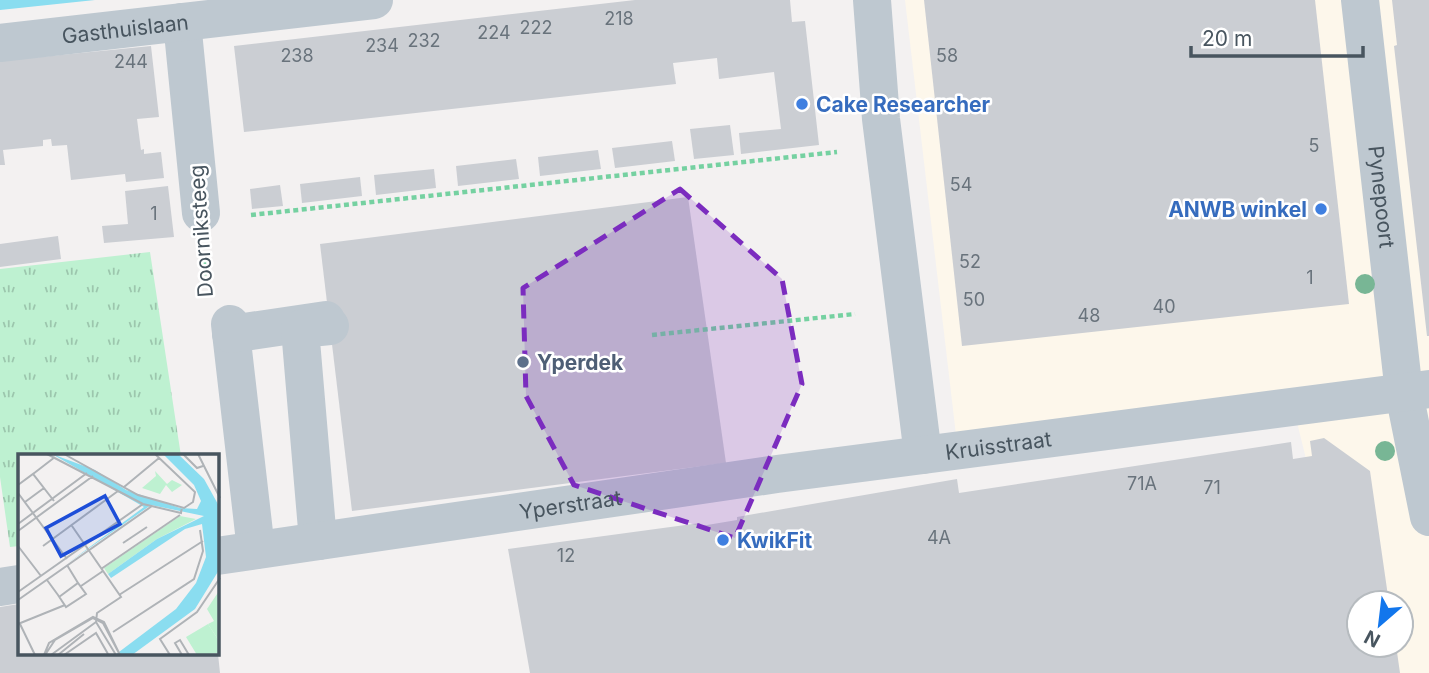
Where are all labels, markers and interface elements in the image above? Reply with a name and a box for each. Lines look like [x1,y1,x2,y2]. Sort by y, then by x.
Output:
house number: 218 [604,8,634,29]
street label: Gasthuislaan [60,9,190,48]
scale bar [1191,14,1362,58]
house number: 222 [520,17,552,38]
house number: 224 [477,22,511,43]
text: 20 m [1202,26,1252,51]
house number: 232 [407,30,441,51]
house number: 234 [365,35,399,56]
house number: 238 [280,45,314,66]
house number: 58 [936,45,958,66]
house number: 244 [114,51,148,72]
place label: Cake Researcher [816,92,991,117]
marker: Cake Researcher [794,96,810,112]
house number: 5 [1309,135,1319,156]
street label: Pynepoort [1364,144,1400,249]
street label: Doorniksteeg [184,164,218,298]
house number: 54 [950,174,972,195]
place label: ANWB winkel [1168,197,1307,222]
marker: ANWB winkel [1313,201,1329,217]
house number: 1 [150,203,158,224]
house number: 52 [959,251,981,272]
house number: 1 [1306,267,1314,288]
house number: 50 [963,289,985,310]
house number: 40 [1153,296,1175,317]
house number: 48 [1078,305,1100,326]
place label: Yperdek [537,350,624,375]
marker: Yperdek [515,354,531,370]
street label: Kruisstraat [944,426,1053,464]
inset map [18,454,219,656]
house number: 71A [1127,473,1157,494]
house number: 71 [1203,477,1221,498]
street label: Yperstraat [518,484,623,524]
house number: 4A [927,527,951,548]
place label: KwikFit [737,528,813,553]
marker: KwikFit [715,532,731,548]
house number: 12 [557,545,575,566]
north arrow [1345,589,1415,659]
text: N [1360,625,1384,652]

